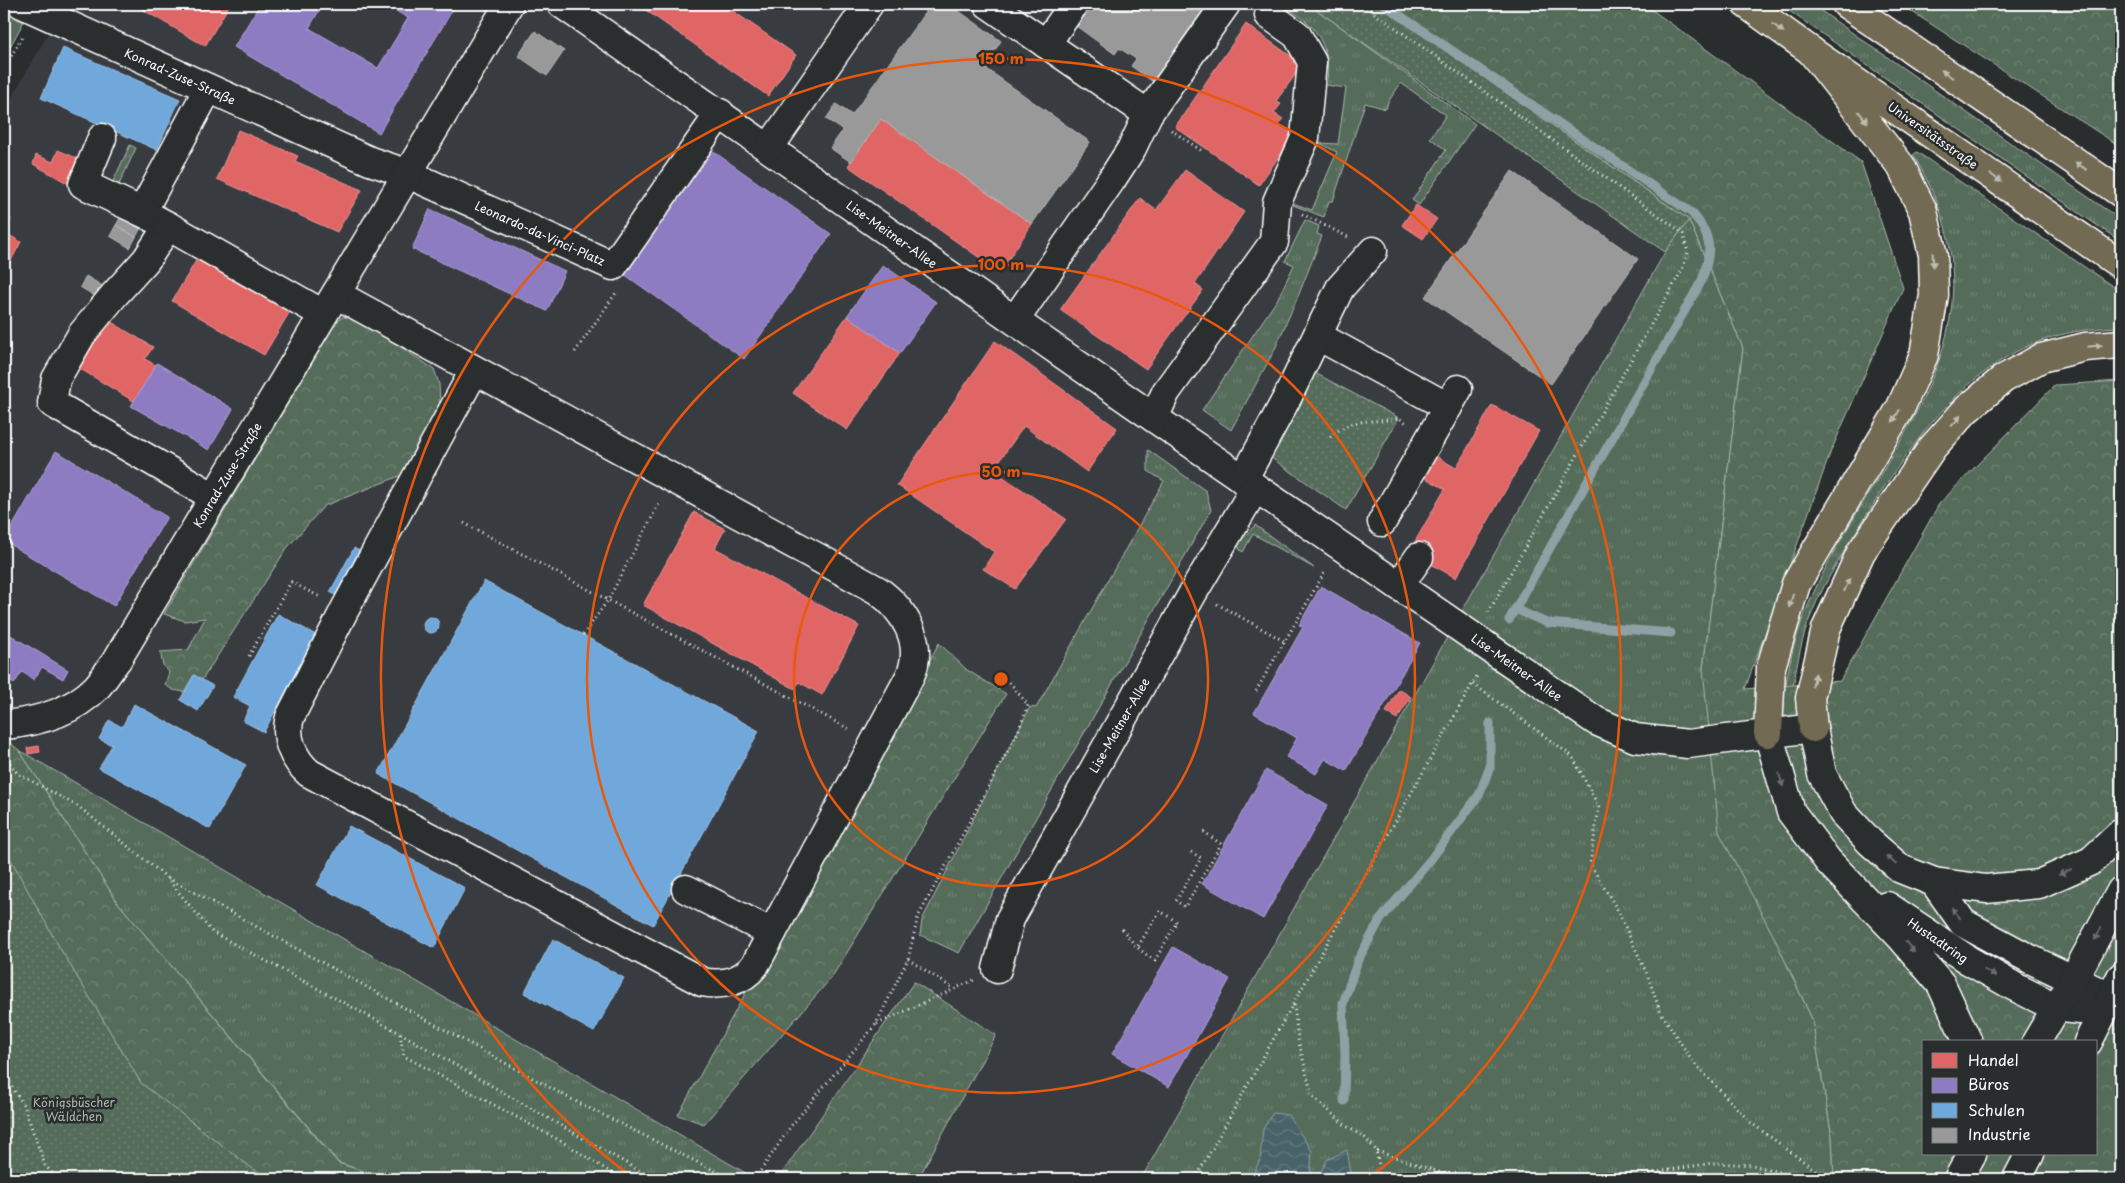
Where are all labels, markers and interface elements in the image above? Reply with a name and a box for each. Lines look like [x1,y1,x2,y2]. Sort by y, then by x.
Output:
one-way arrow [1772,22,1785,32]
street label: Konrad-Zuse-Straße [122,43,238,109]
text: 150 m [978,46,1024,69]
one-way arrow [1940,69,1954,79]
street label: Universitätsstraße [1884,97,1982,173]
one-way arrow [1857,110,1868,123]
one-way arrow [2074,161,2088,171]
one-way arrow [1989,173,2002,183]
street label: Leonardo-da-Vinci-Platz [472,196,608,270]
street label: Lise-Meitner-Allee [843,196,941,272]
text: 100 m [978,252,1024,275]
one-way arrow [1929,253,1937,269]
one-way arrow [2088,342,2104,350]
one-way arrow [1891,409,1900,422]
one-way arrow [1950,416,1962,428]
street label: Konrad-Zuse-Straße [188,419,266,531]
text: 50 m [982,459,1020,482]
one-way arrow [1843,578,1851,592]
one-way arrow [1787,594,1795,609]
street label: Lise-Meitner-Allee [1468,629,1566,705]
centre of rings [992,670,1010,688]
one-way arrow [1810,672,1818,687]
street label: Lise-Meitner-Allee [1084,674,1154,776]
one-way arrow [1778,772,1786,787]
one-way arrow [1885,855,1898,866]
one-way arrow [2058,869,2072,877]
one-way arrow [1950,907,1961,920]
street label: Hustadtring [1904,913,1972,967]
one-way arrow [2094,926,2102,941]
one-way arrow [1904,941,1915,953]
one-way arrow [1984,969,1997,978]
legend [1922,1040,2098,1156]
text: Handel [1968,1048,2019,1071]
text: Büros [1968,1072,2009,1095]
park label: Königsbüscher Wäldchen [33,1093,116,1125]
text: Schulen [1968,1098,2025,1121]
text: Industrie [1968,1122,2030,1145]

